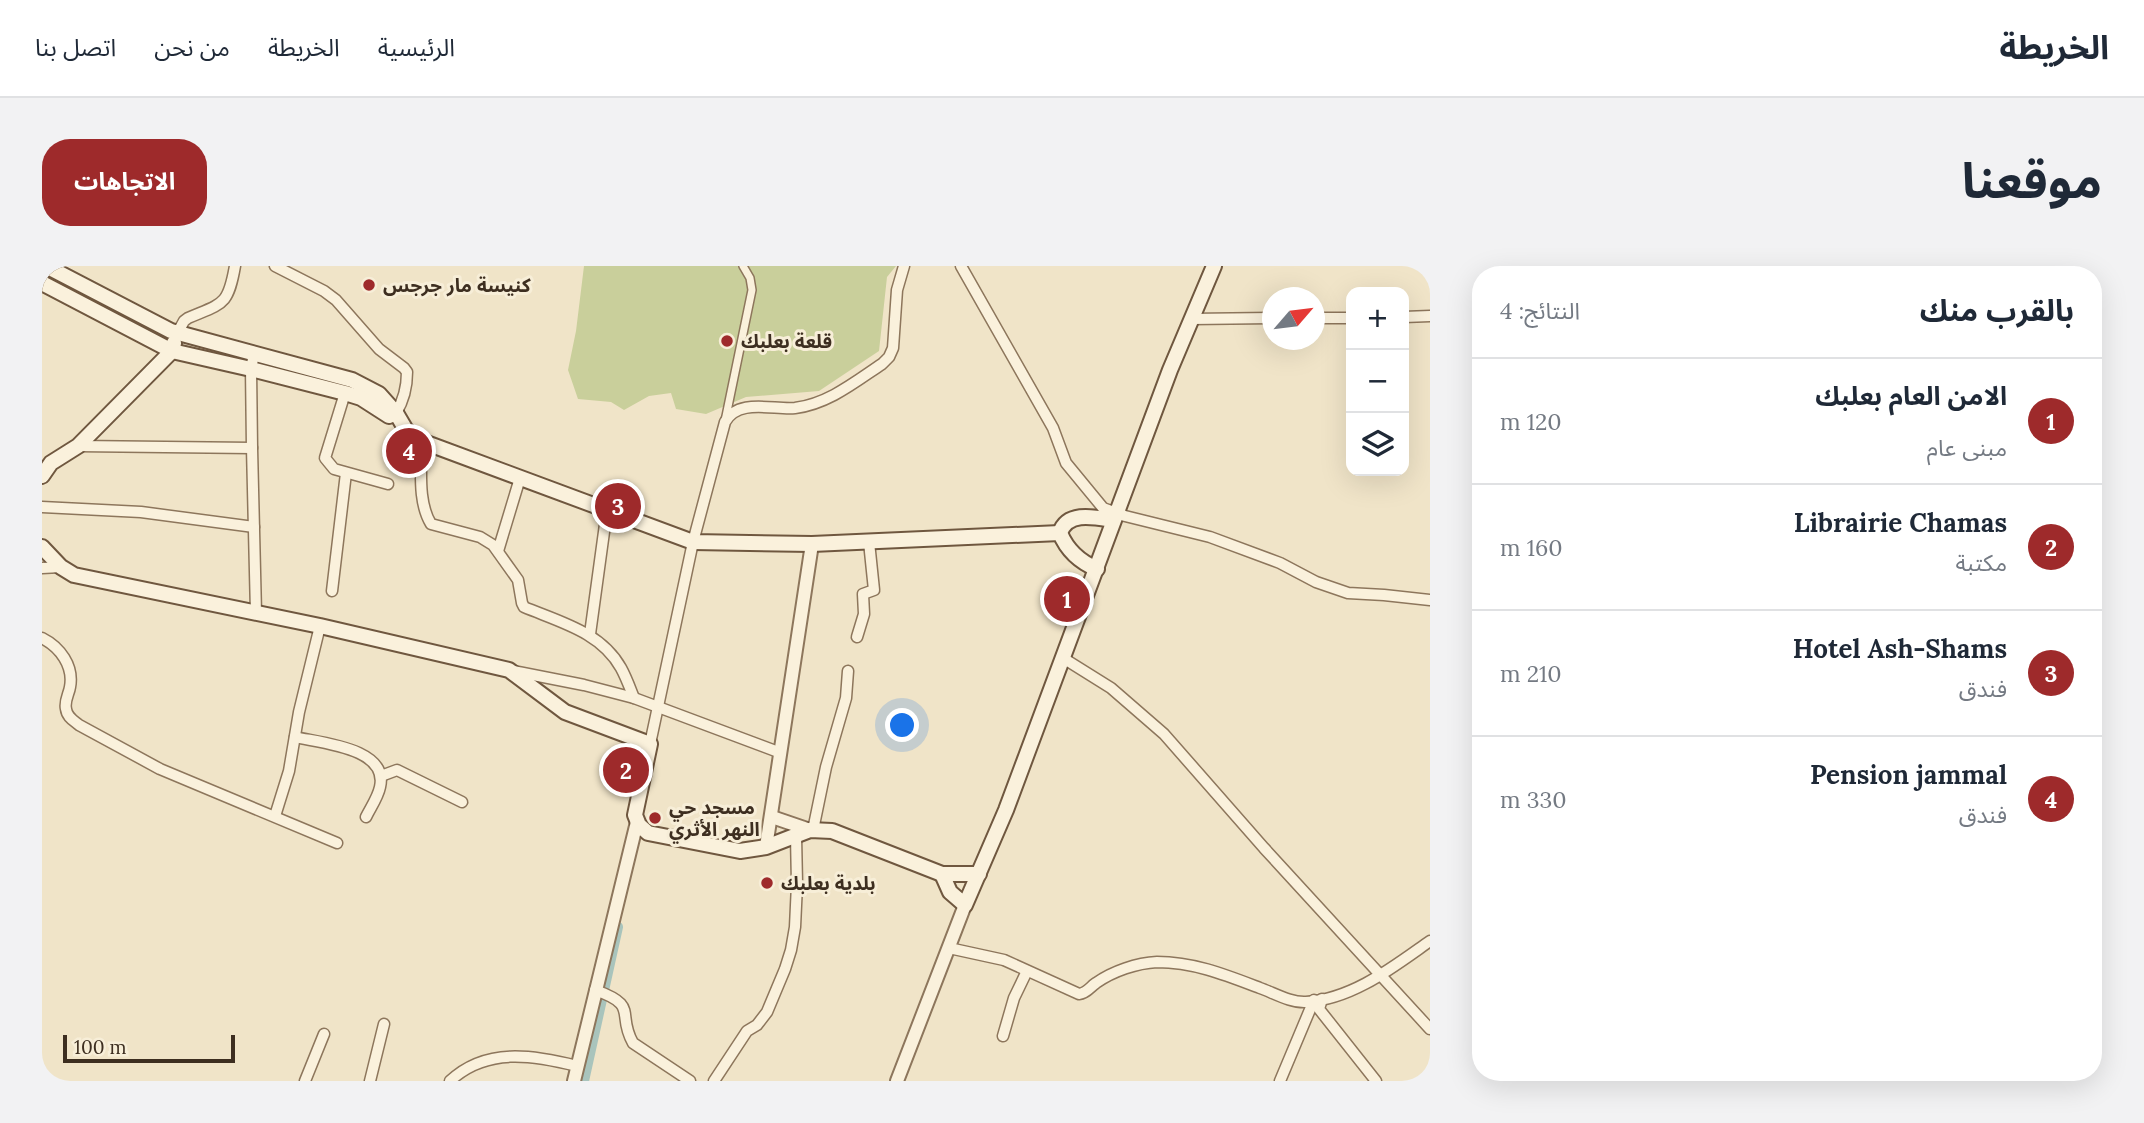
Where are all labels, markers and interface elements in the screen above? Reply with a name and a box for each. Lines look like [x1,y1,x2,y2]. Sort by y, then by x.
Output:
text: الخريطة [1999,26,2109,68]
text: اتصل بنا [35,32,116,63]
text: من نحن [154,32,230,63]
text: الخريطة [268,32,340,63]
text: الرئيسية [378,32,455,63]
button: الاتجاهات [42,139,207,226]
text: موقعنا [1962,149,2102,211]
place label: كنيسة مار جرجس [383,273,531,297]
marker: كنيسة مار جرجس [361,277,377,293]
north arrow [1262,287,1325,350]
map controls [1346,287,1409,476]
button: + [1346,287,1409,350]
text: بالقرب منك [1920,291,2074,329]
text: النتائج: 4 [1500,296,1580,325]
place label: قلعة بعلبك [741,329,832,353]
marker: قلعة بعلبك [719,333,735,349]
button: − [1346,350,1409,413]
text: الامن العام بعلبك [1815,379,2007,412]
text: 120 m [1500,407,1562,436]
text: 1 [2046,407,2056,436]
button: layers [1346,413,1409,476]
pin: 4 [386,425,432,477]
text: مبنى عام [1927,433,2007,462]
pin: 3 [595,480,641,532]
text: Librairie Chamas [1794,506,2007,539]
text: 160 m [1500,533,1563,562]
text: 2 [2045,533,2057,562]
text: مكتبة [1956,548,2007,577]
pin: 1 [1044,573,1090,625]
text: Hotel Ash-Shams [1793,632,2007,665]
text: 210 m [1500,659,1562,688]
text: 3 [2045,659,2057,688]
text: فندق [1959,674,2007,703]
your location [885,708,919,742]
pin: 2 [603,744,649,796]
text: Pension jammal [1810,758,2007,791]
text: 330 m [1500,785,1567,814]
text: 4 [2045,785,2057,814]
place label: مسجد حي النهر الأثري [669,795,760,844]
text: فندق [1959,800,2007,829]
marker: مسجد حي النهر الأثري [647,810,663,826]
place label: بلدية بعلبك [781,871,876,895]
marker: بلدية بعلبك [759,875,775,891]
scale bar [63,1032,234,1064]
text: 100 m [74,1035,127,1059]

